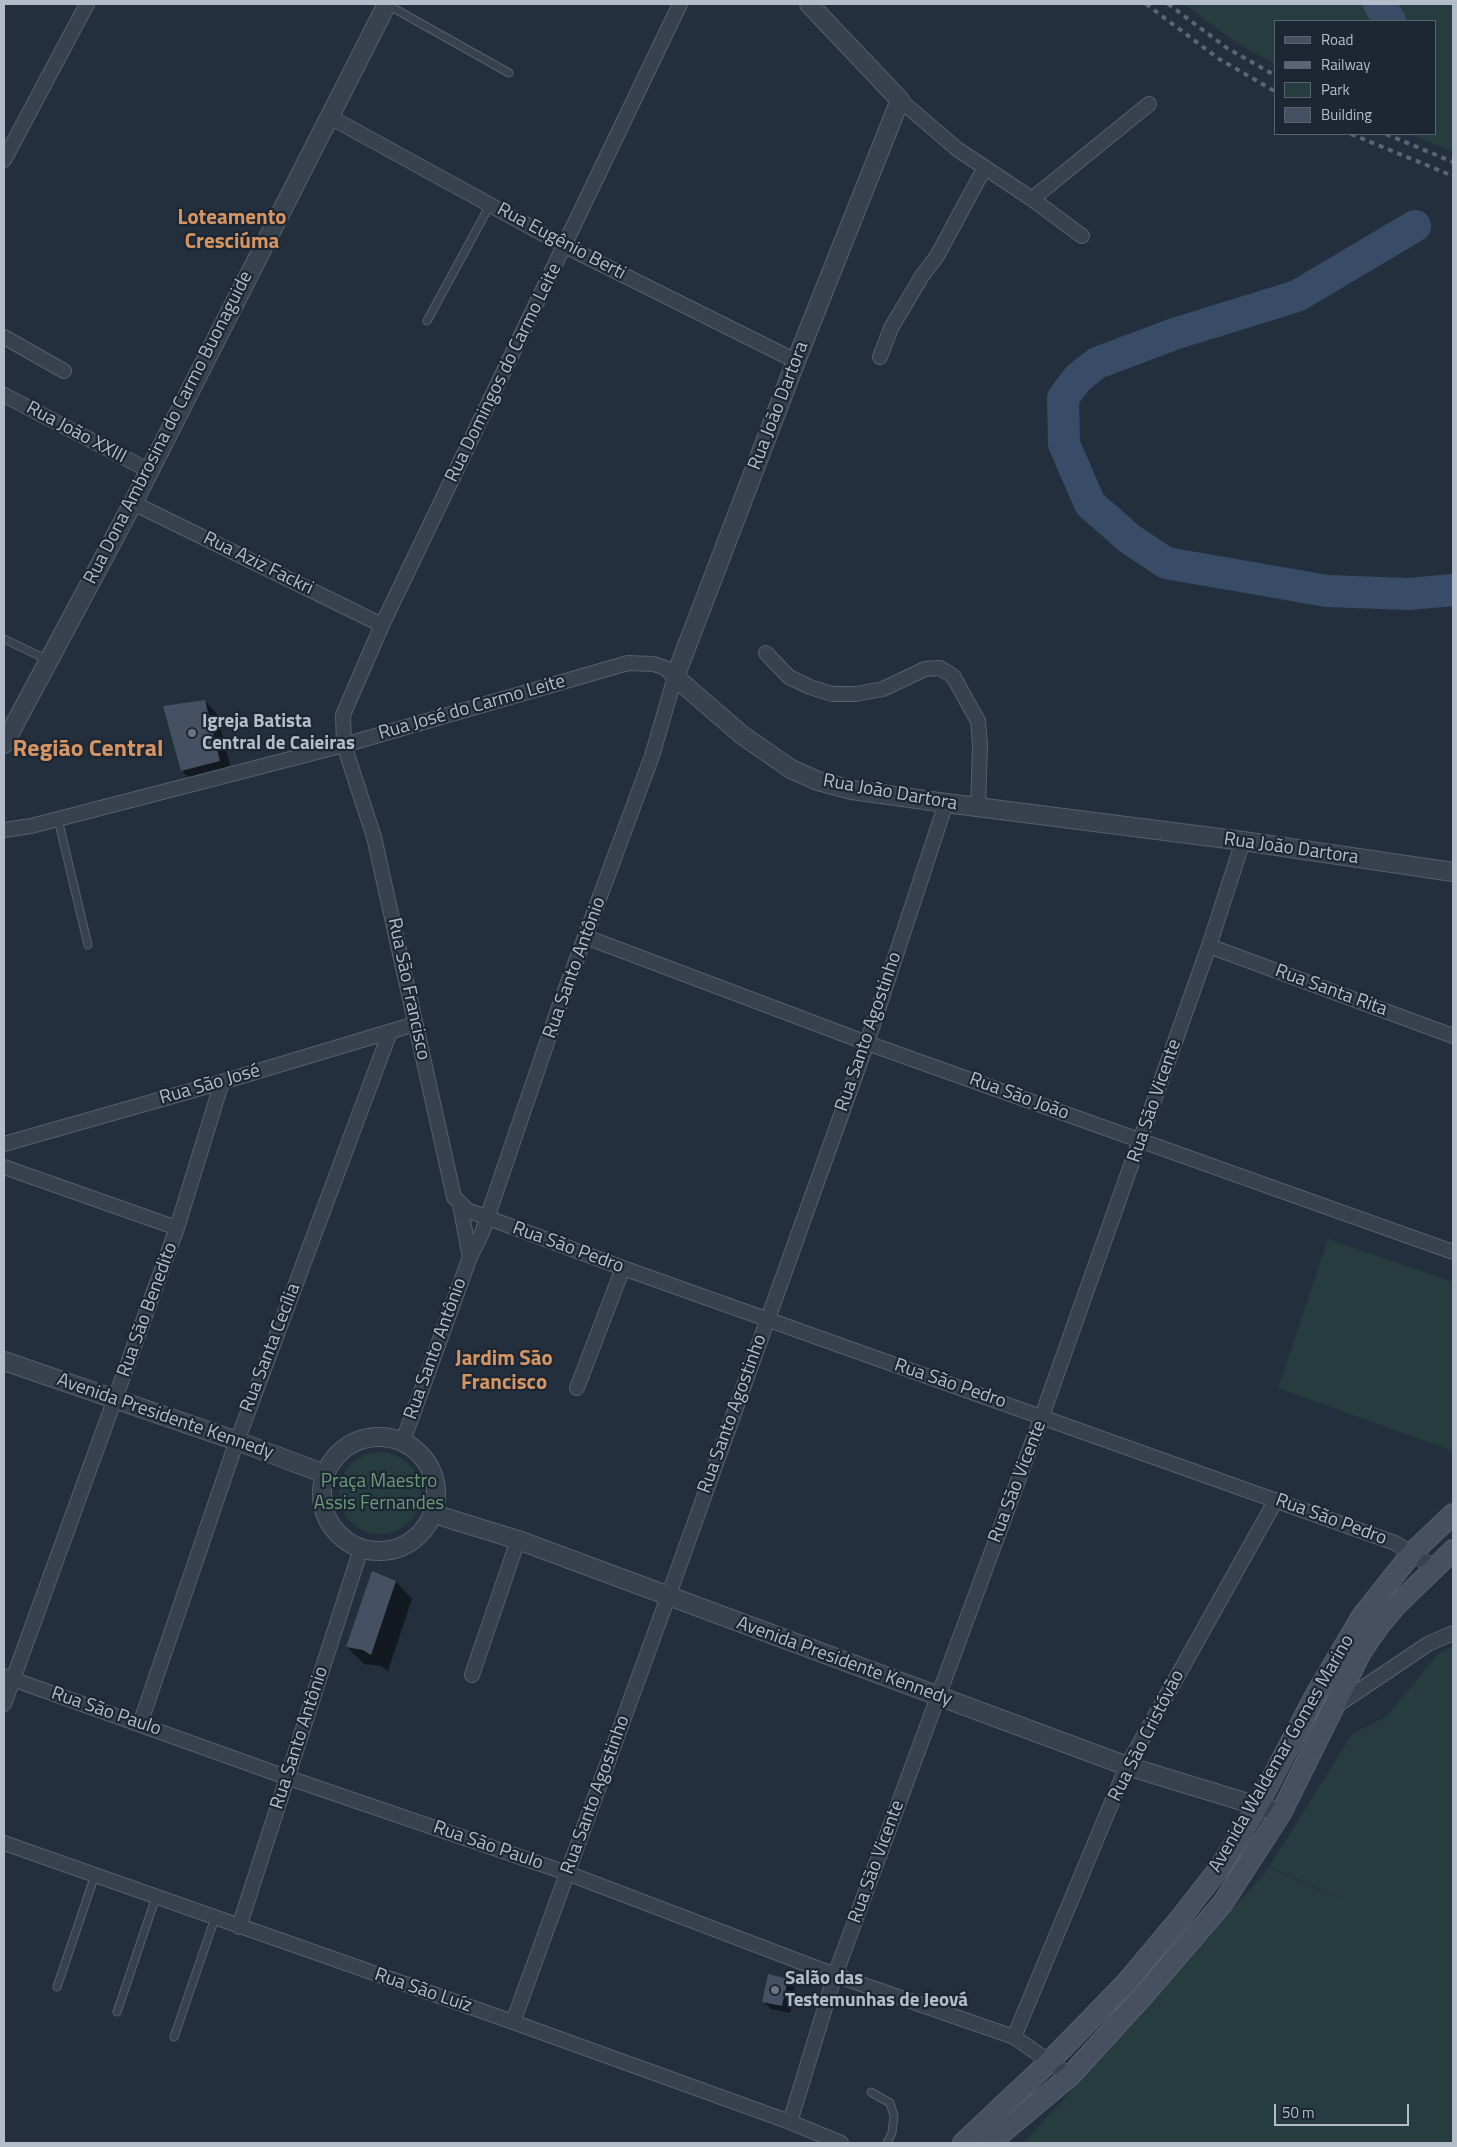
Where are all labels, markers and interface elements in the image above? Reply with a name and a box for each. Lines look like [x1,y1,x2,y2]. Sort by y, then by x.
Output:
legend [1274,20,1437,135]
text: Road [1321,28,1353,51]
text: Railway [1321,53,1371,76]
text: Park [1321,78,1350,101]
text: Building [1321,103,1372,126]
street label: Rua Eugênio Berti [493,198,629,286]
district label: Loteamento Cresciúma [178,206,286,256]
street label: Rua Domingos do Carmo Leite [441,260,567,486]
street label: Rua Dona Ambrosina do Carmo Buonaguide [80,268,258,588]
street label: Rua João Dartora [744,339,814,473]
street label: Rua João XXIII [22,397,130,469]
street label: Rua Aziz Fackri [199,528,317,600]
street label: Rua José do Carmo Leite [376,670,568,746]
place label: Igreja Batista Central de Caieiras [202,711,355,755]
marker: Igreja Batista Central de Caieiras [186,727,198,739]
district label: Região Central [12,736,164,764]
street label: Rua João Dartora [821,770,959,816]
street label: Rua João Dartora [1222,828,1360,870]
street label: Rua Santo Antônio [539,894,611,1042]
street label: Rua São Francisco [382,916,434,1062]
street label: Rua Santo Agostinho [831,949,907,1115]
street label: Rua Santa Rita [1272,960,1390,1022]
street label: Rua São Vicente [1123,1036,1187,1166]
street label: Rua São José [157,1060,263,1110]
street label: Rua São João [966,1068,1072,1126]
street label: Rua São Pedro [509,1217,627,1279]
street label: Rua São Benedito [113,1240,183,1380]
street label: Rua Santo Antônio [400,1275,472,1423]
street label: Rua Santa Cecília [236,1280,306,1416]
street label: Rua Santo Agostinho [694,1331,772,1497]
district label: Jardim São Francisco [455,1347,553,1397]
street label: Rua São Pedro [891,1354,1009,1414]
street label: Avenida Presidente Kennedy [54,1369,276,1465]
street label: Rua São Vicente [984,1418,1052,1546]
park label: Praça Maestro Assis Fernandes [314,1471,444,1515]
street label: Rua São Pedro [1272,1489,1390,1551]
street label: Avenida Presidente Kennedy [733,1612,955,1712]
street label: Avenida Waldemar Gomes Marino [1204,1631,1360,1877]
street label: Rua Santo Antônio [266,1664,334,1812]
street label: Rua São Cristóvão [1104,1667,1190,1805]
street label: Rua São Paulo [48,1683,164,1741]
street label: Rua Santo Agostinho [557,1712,635,1878]
street label: Rua São Vicente [844,1798,910,1926]
street label: Rua São Paulo [430,1817,546,1875]
street label: Rua São Luíz [371,1964,475,2018]
place label: Salão das Testemunhas de Jeová [785,1968,968,2012]
marker: Salão das Testemunhas de Jeová [769,1984,781,1996]
scale bar [1277,2094,1412,2126]
text: 50 m [1282,2101,1315,2124]

